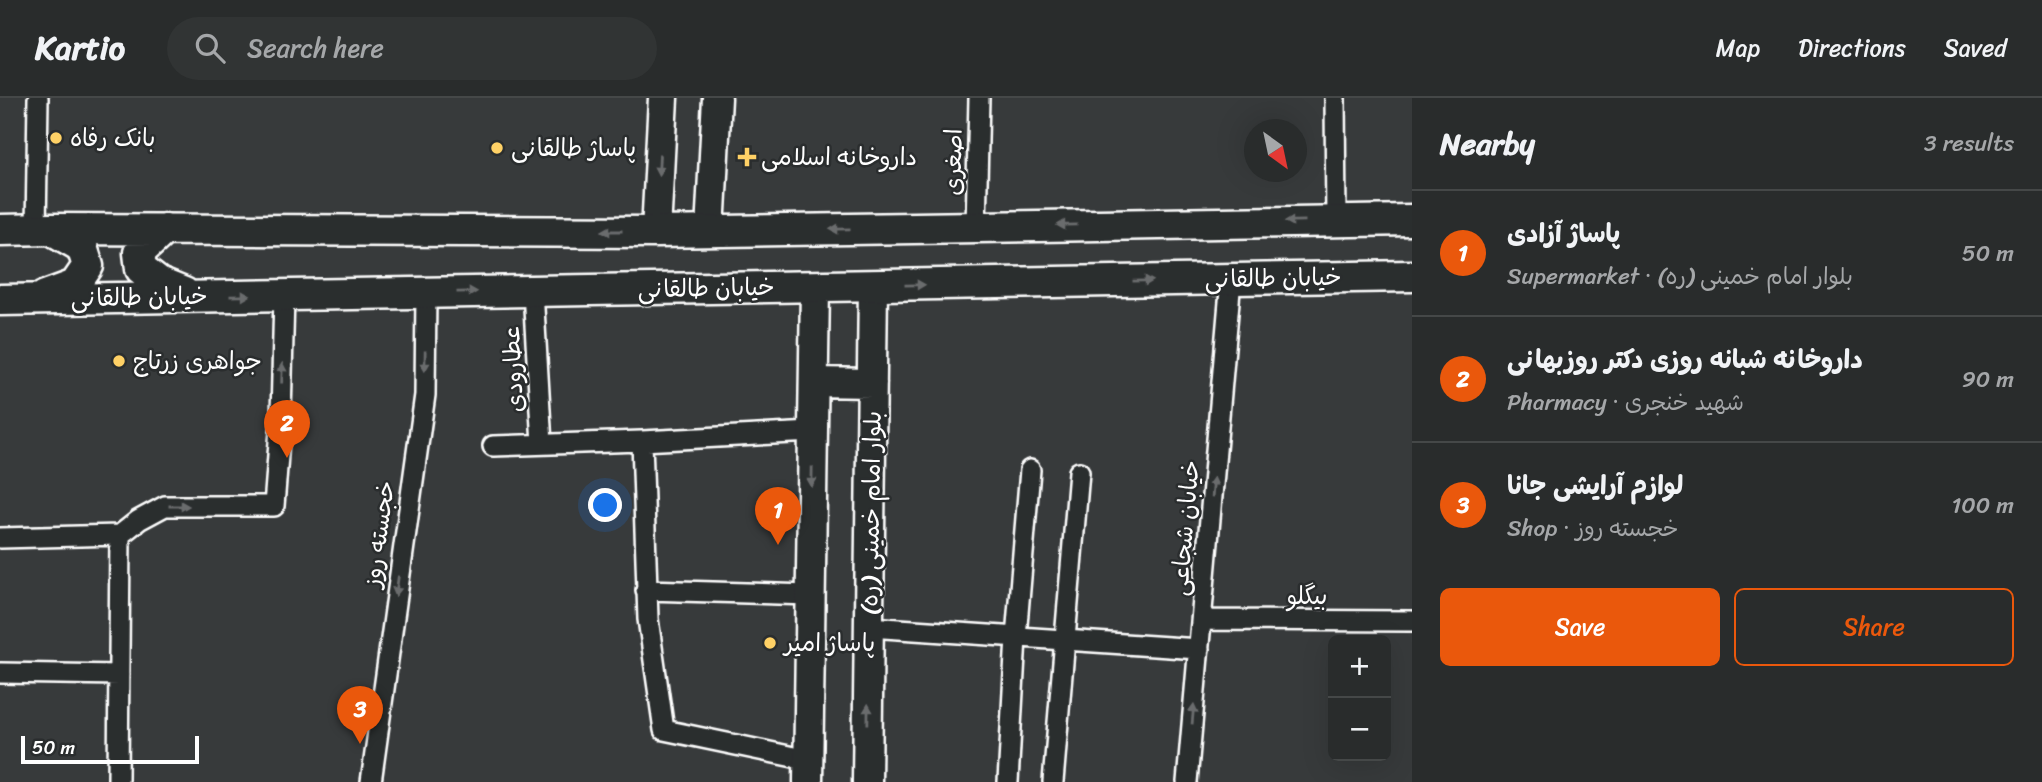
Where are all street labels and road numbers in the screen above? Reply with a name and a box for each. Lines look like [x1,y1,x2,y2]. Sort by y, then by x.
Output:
street label: اصغری [931,128,975,196]
street label: خیابان طالقانی [1204,256,1342,300]
street label: خیابان طالقانی [637,266,775,310]
street label: خیابان طالقانی [70,275,208,319]
street label: عطارودی [490,325,536,413]
street label: بلوار امام خمینی (ره) [848,411,894,615]
street label: خیابان شجاعی [1158,458,1212,598]
street label: خجسته روز [350,478,407,592]
street label: بیگلو [1285,575,1328,617]

